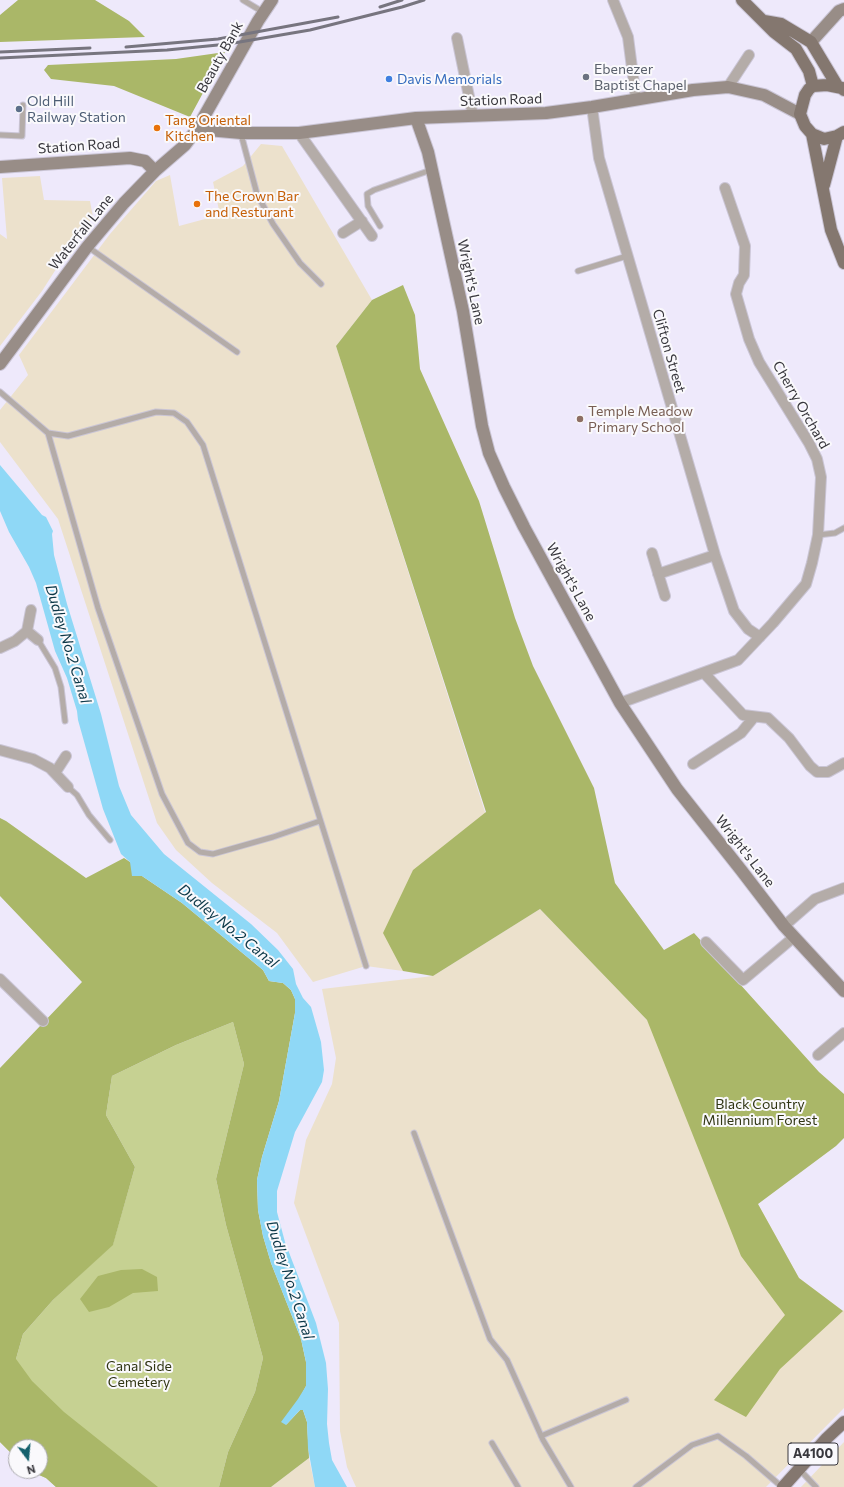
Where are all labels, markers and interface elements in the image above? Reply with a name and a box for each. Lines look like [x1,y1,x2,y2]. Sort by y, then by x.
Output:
street label: Beauty Bank [193,18,247,96]
place label: Ebenezer Baptist Chapel [594,61,687,94]
place label: Davis Memorials [397,71,502,87]
marker: Ebenezer Baptist Chapel [581,72,591,82]
marker: Davis Memorials [384,74,394,84]
street label: Station Road [460,90,542,110]
place label: Old Hill Railway Station [27,93,126,126]
marker: Old Hill Railway Station [14,104,24,114]
place label: Tang Oriental Kitchen [165,112,251,144]
marker: Tang Oriental Kitchen [152,123,162,133]
street label: Station Road [37,135,121,157]
place label: The Crown Bar and Resturant [205,188,299,220]
street label: Waterfall Lane [45,191,117,273]
marker: The Crown Bar and Resturant [192,199,202,209]
street label: Wright's Lane [454,238,488,326]
street label: Clifton Street [649,307,689,395]
street label: Cherry Orchard [769,358,833,452]
place label: Temple Meadow Primary School [588,403,693,436]
marker: Temple Meadow Primary School [575,414,585,424]
street label: Wright's Lane [543,540,599,624]
water label: Dudley No.2 Canal [41,582,95,706]
street label: Wright's Lane [712,812,778,890]
water label: Dudley No.2 Canal [174,880,282,972]
park label: Black Country Millennium Forest [703,1096,817,1128]
water label: Dudley No.2 Canal [262,1218,318,1342]
park label: Canal Side Cemetery [106,1358,172,1390]
north arrow [8,1439,48,1479]
road number: A4100 [788,1443,838,1465]
text: N [25,1463,37,1477]

